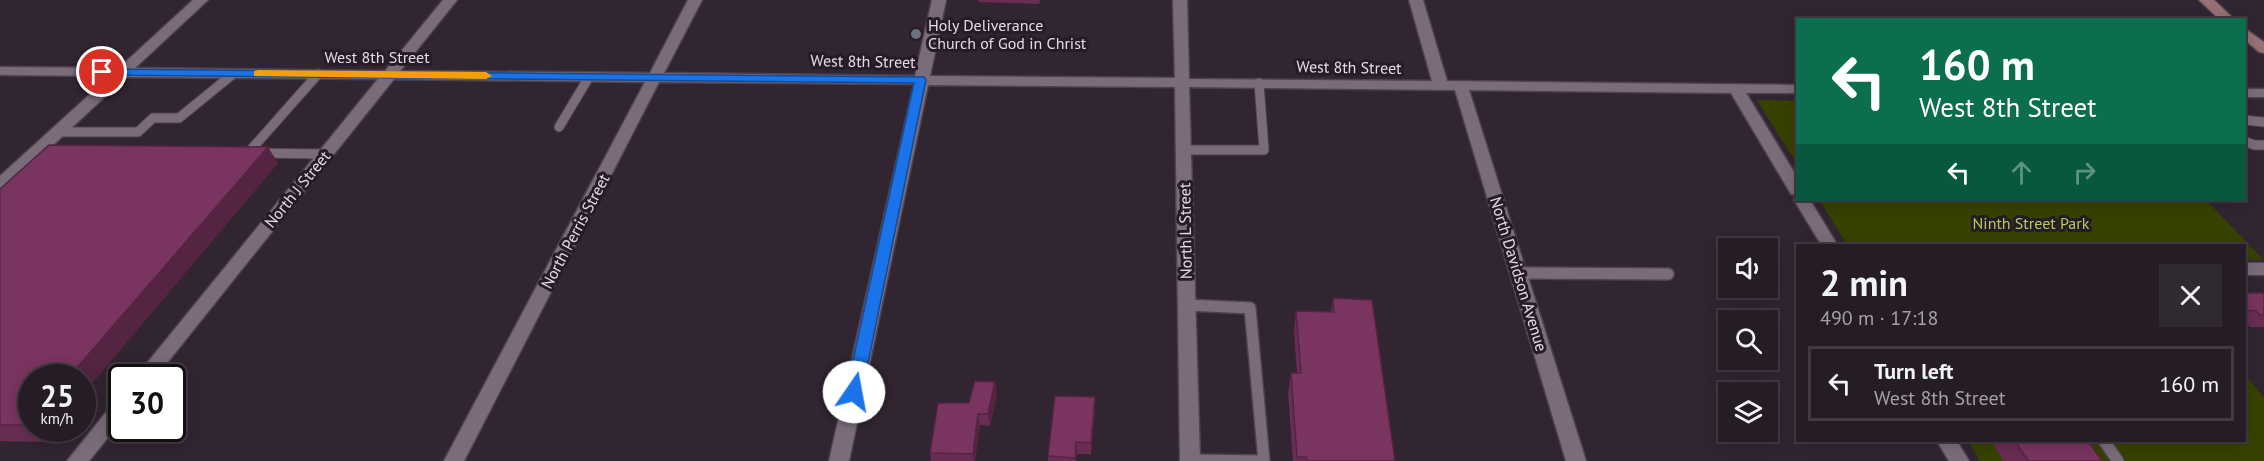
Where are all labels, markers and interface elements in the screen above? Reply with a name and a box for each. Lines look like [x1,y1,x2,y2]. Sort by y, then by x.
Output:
place label: Holy Deliverance Church of God in Christ [928,15,1087,53]
marker: Holy Deliverance Church of God in Christ [909,27,923,41]
text: 160 m [1919,37,2035,92]
icon: left [1820,42,1898,120]
pin [76,46,127,97]
street label: West 8th Street [324,47,430,67]
street label: West 8th Street [810,50,916,72]
icon: arrive [85,55,118,88]
street label: West 8th Street [1296,56,1402,78]
text: West 8th Street [1919,90,2096,124]
street label: North J Street [260,146,335,232]
icon: left [1942,156,1975,189]
icon: ahead [2005,156,2038,189]
icon: right [2068,156,2101,189]
street label: North Perris Street [536,170,614,292]
street label: North L Street [1174,182,1196,279]
street label: North Davidson Avenue [1486,194,1552,354]
park label: Ninth Street Park [1973,213,2090,233]
map controls [1718,238,1778,442]
button: sound [1718,238,1778,298]
text: 2 min [1820,259,1908,306]
button: close [2159,264,2222,327]
text: 490 m · 17:18 [1820,305,1938,331]
button: search [1718,310,1778,370]
text: Turn left [1874,357,1954,385]
position arrow [822,360,886,424]
speed limit sign: 30 [108,364,186,442]
icon: left [1823,367,1856,400]
text: 160 m [2159,370,2219,398]
text: 25 [40,376,74,415]
button: layers [1718,382,1778,442]
text: West 8th Street [1874,385,2005,411]
text: km/h [41,409,73,428]

